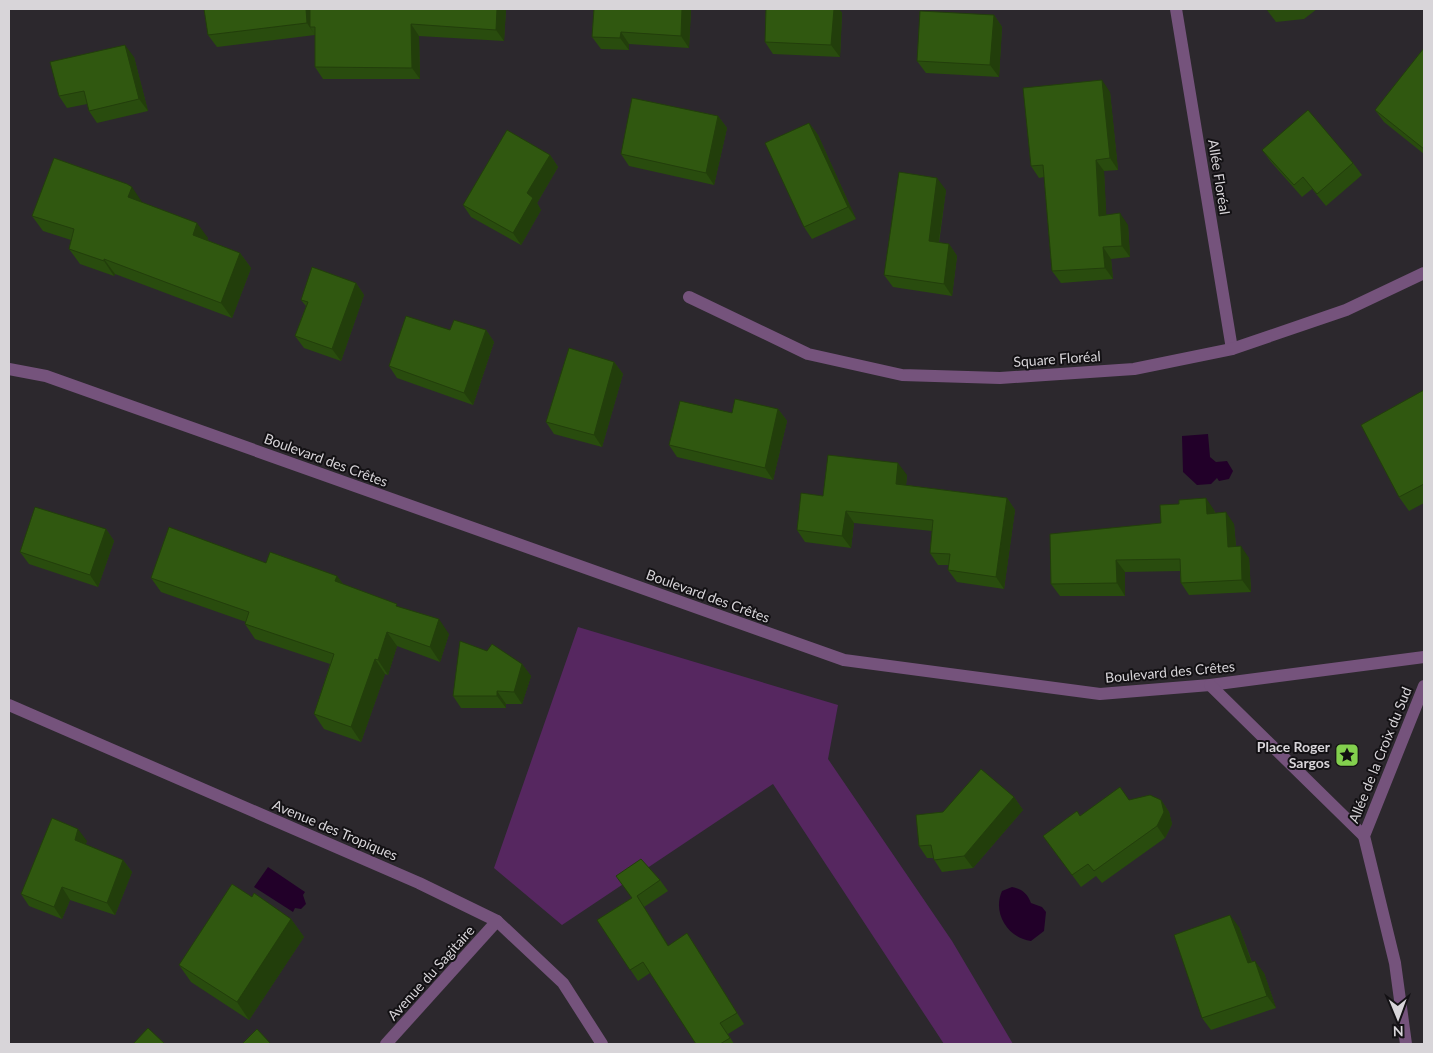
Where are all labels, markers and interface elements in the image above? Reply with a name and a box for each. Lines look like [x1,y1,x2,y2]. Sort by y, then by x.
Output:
street label: Allée Floréal [1205,138,1234,216]
street label: Square Floréal [1013,347,1101,370]
street label: Boulevard des Crêtes [262,429,390,490]
street label: Boulevard des Crêtes [644,565,772,626]
street label: Boulevard des Crêtes [1104,657,1236,686]
street label: Allée de la Croix du Sud [1344,684,1415,825]
place label: Place Roger Sargos [1257,738,1331,771]
place icon: Place Roger Sargos [1334,742,1360,768]
street label: Avenue des Tropiques [270,796,400,864]
street label: Avenue du Sagitaire [384,922,478,1024]
north arrow [1373,993,1423,1043]
text: N [1393,1023,1404,1040]

